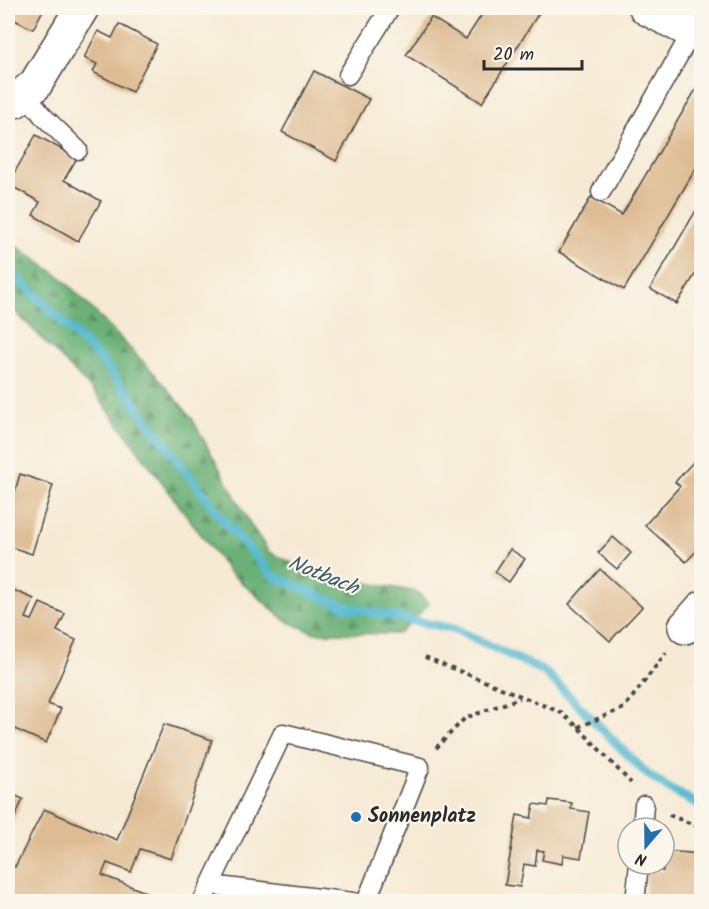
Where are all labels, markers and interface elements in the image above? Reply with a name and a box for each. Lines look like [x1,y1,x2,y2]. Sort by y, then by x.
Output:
scale bar [484,33,582,71]
text: 20 m [493,41,534,70]
water label: Notbach [283,547,365,606]
place label: Sonnenplatz [368,801,476,833]
marker: Sonnenplatz [349,810,363,824]
north arrow [616,816,676,876]
text: N [632,845,650,872]

